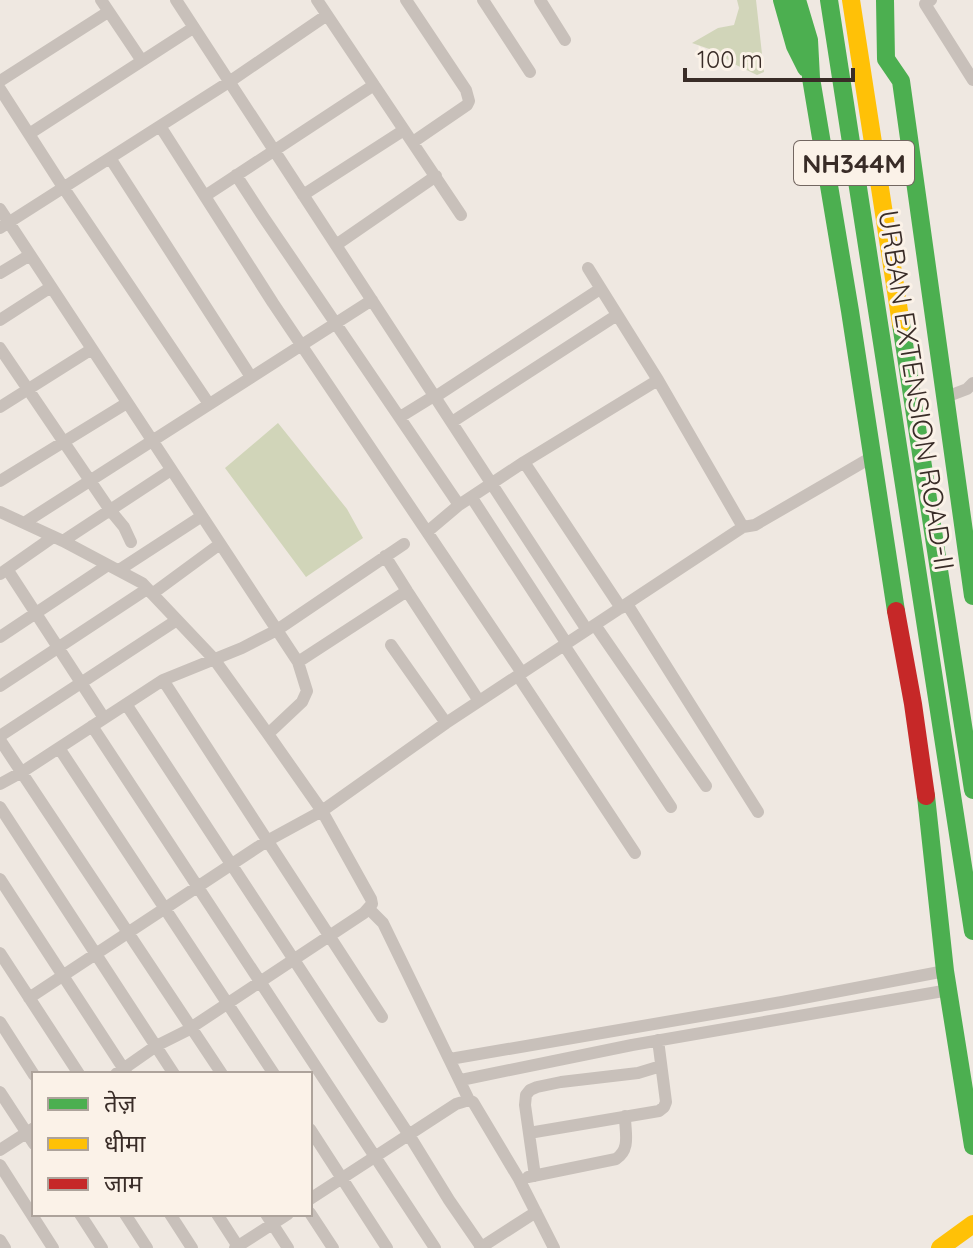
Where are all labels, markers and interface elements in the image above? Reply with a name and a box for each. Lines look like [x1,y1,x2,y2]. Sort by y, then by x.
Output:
scale bar [685,32,853,82]
text: 100 m [697,44,763,74]
road number: NH344M [794,141,914,185]
street label: URBAN EXTENSION ROAD-II [871,207,963,573]
legend [32,1072,312,1216]
text: तेज़ [104,1088,137,1118]
text: धीमा [104,1128,146,1158]
text: जाम [104,1168,143,1198]

